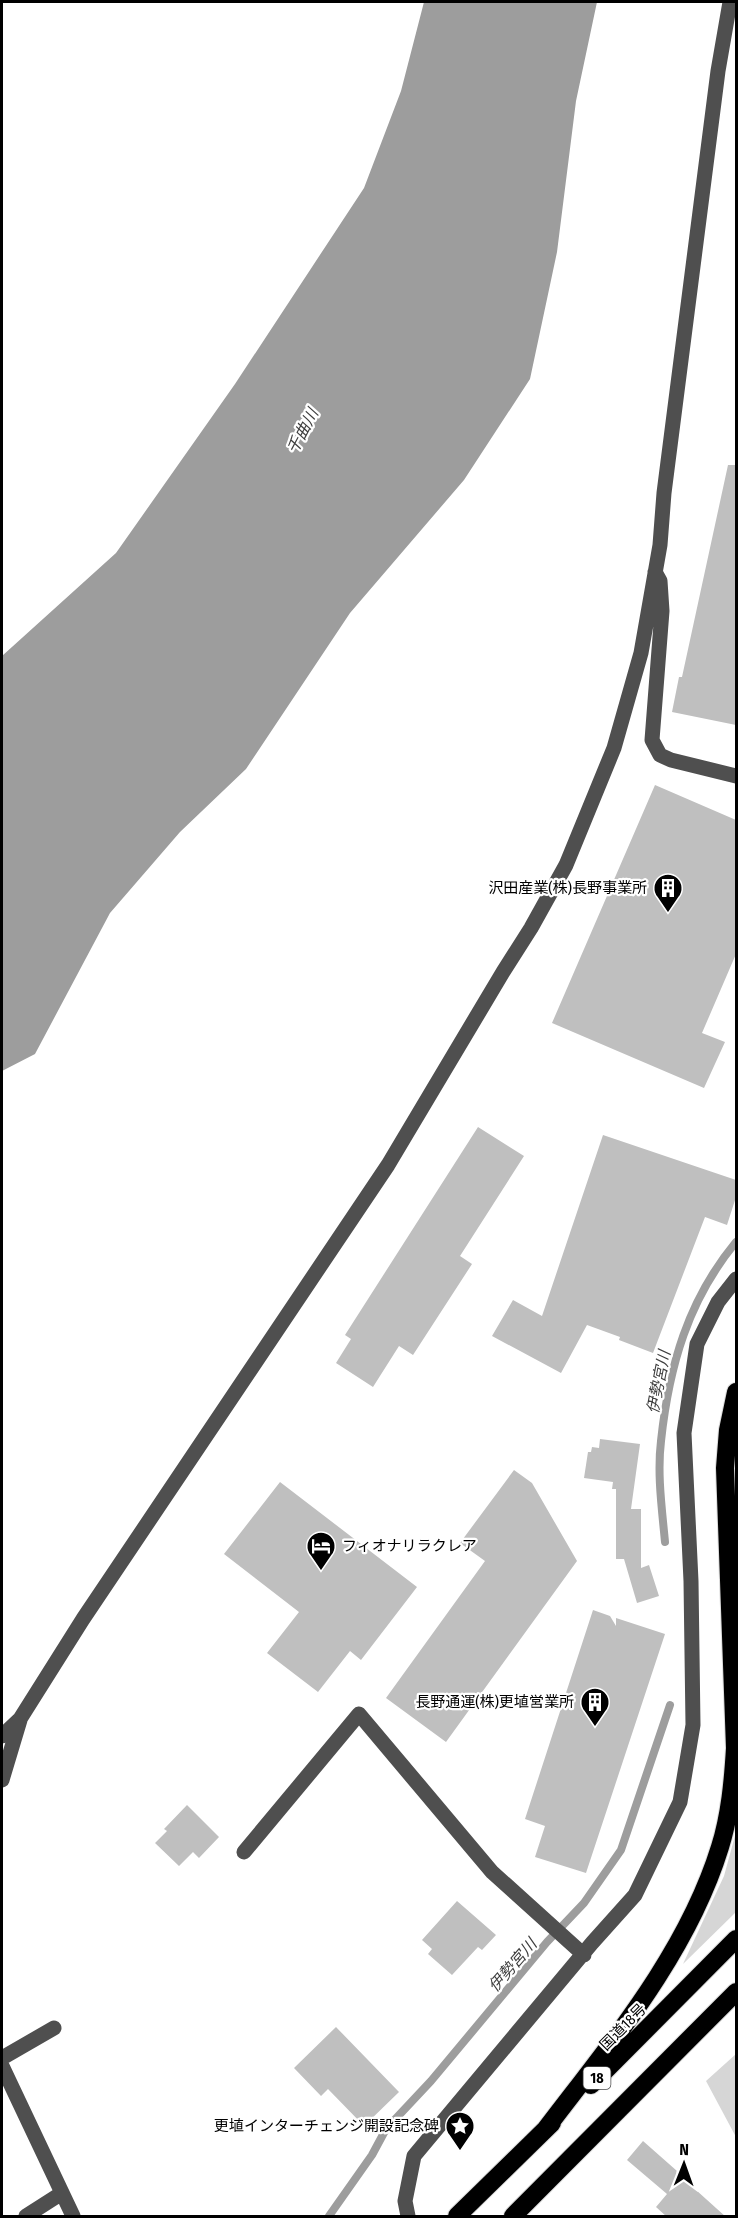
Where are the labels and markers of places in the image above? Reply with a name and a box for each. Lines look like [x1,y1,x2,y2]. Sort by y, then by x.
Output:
building icon: 沢田産業(株)長野事業所 [652,872,684,914]
place label: 沢田産業(株)長野事業所 [488,879,647,897]
hotel icon: フィオナリラクレア [305,1530,337,1572]
place label: フィオナリラクレア [342,1537,477,1555]
building icon: 長野通運(株)更埴営業所 [579,1686,611,1728]
place label: 長野通運(株)更埴営業所 [415,1693,574,1711]
place icon: 更埴インターチェンジ開設記念碑 [444,2110,476,2152]
place label: 更埴インターチェンジ開設記念碑 [214,2117,439,2135]

